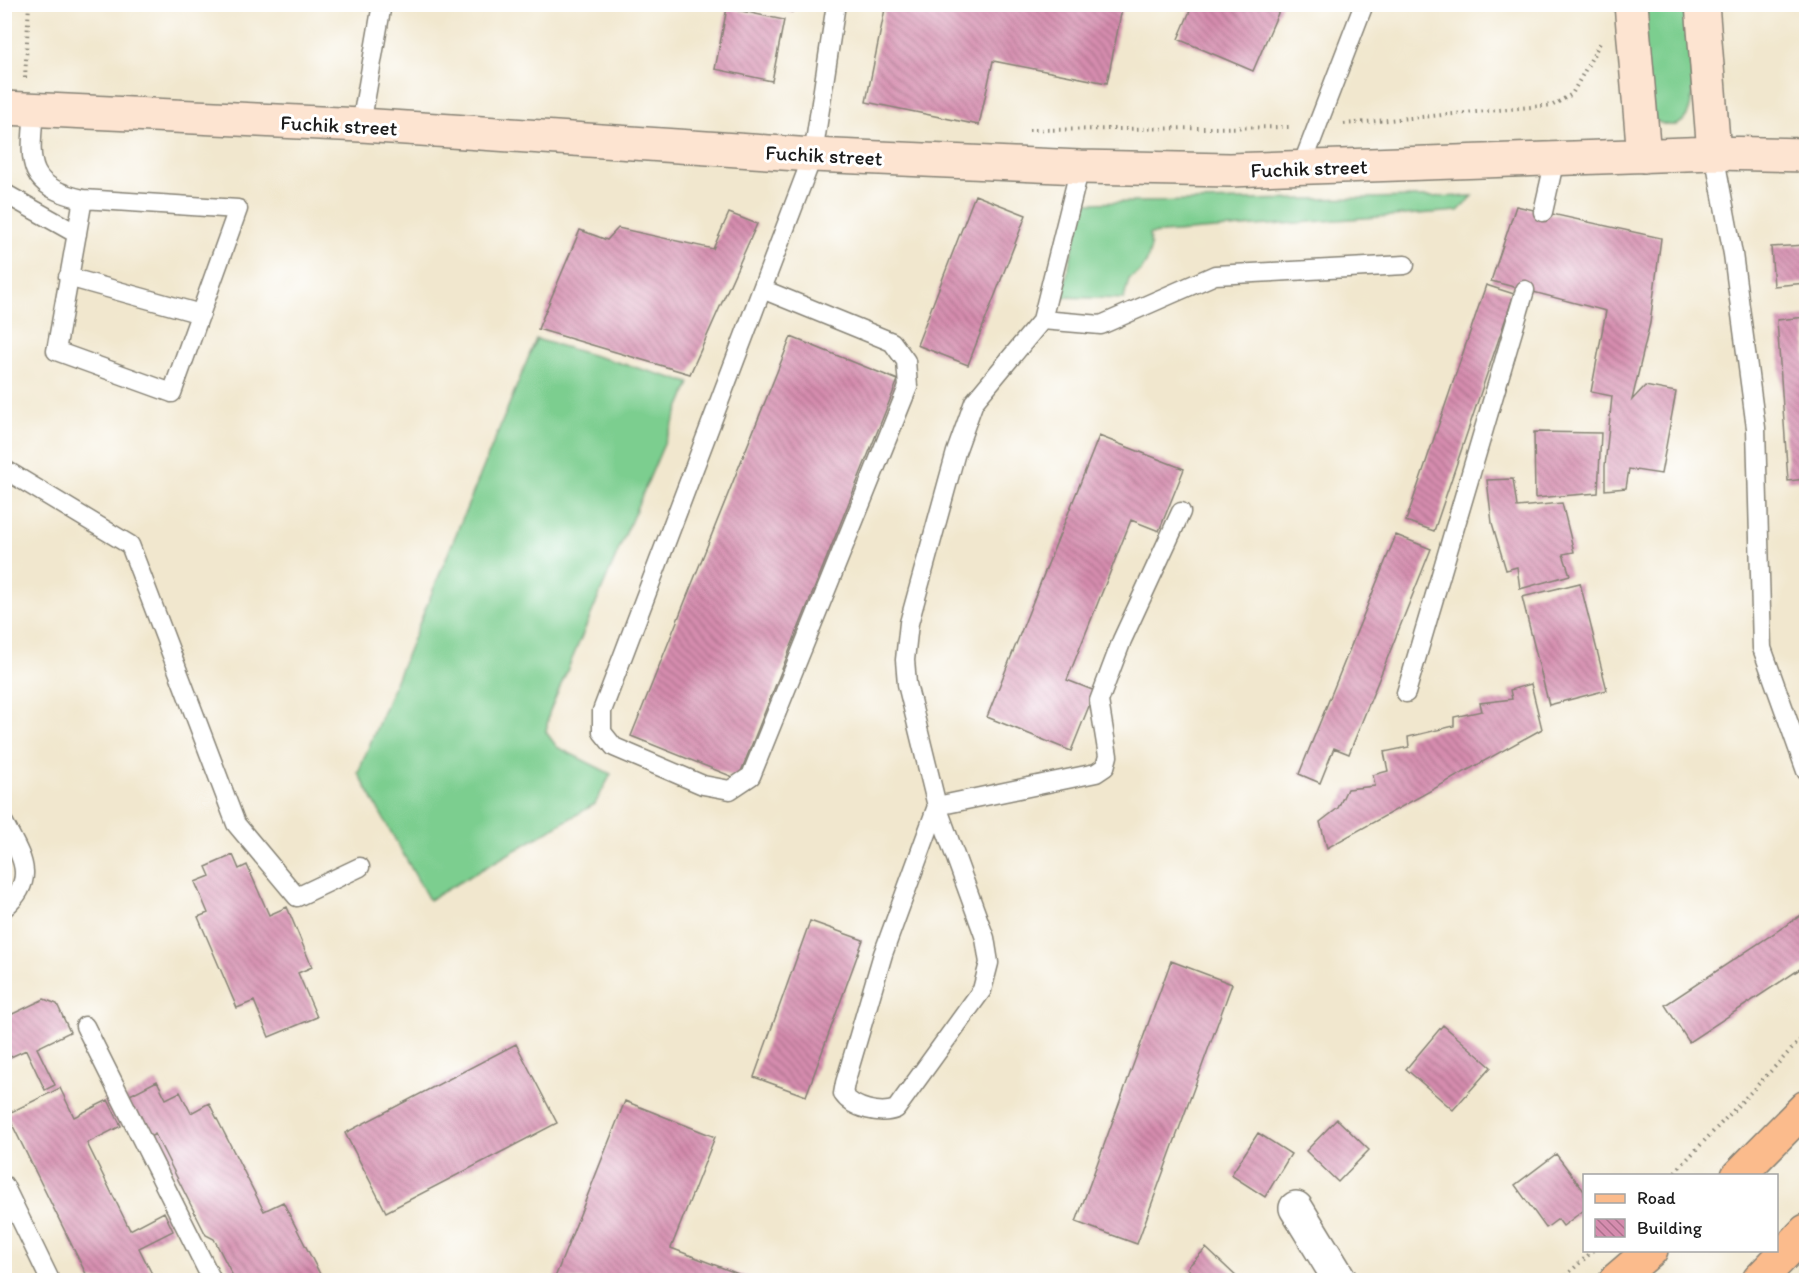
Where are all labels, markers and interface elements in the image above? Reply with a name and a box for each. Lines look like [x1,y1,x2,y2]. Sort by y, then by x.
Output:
street label: Fuchik street [280,109,398,141]
street label: Fuchik street [765,139,883,171]
street label: Fuchik street [1250,153,1368,183]
legend [1583,1174,1778,1252]
text: Road [1637,1187,1676,1209]
text: Building [1637,1217,1703,1239]

